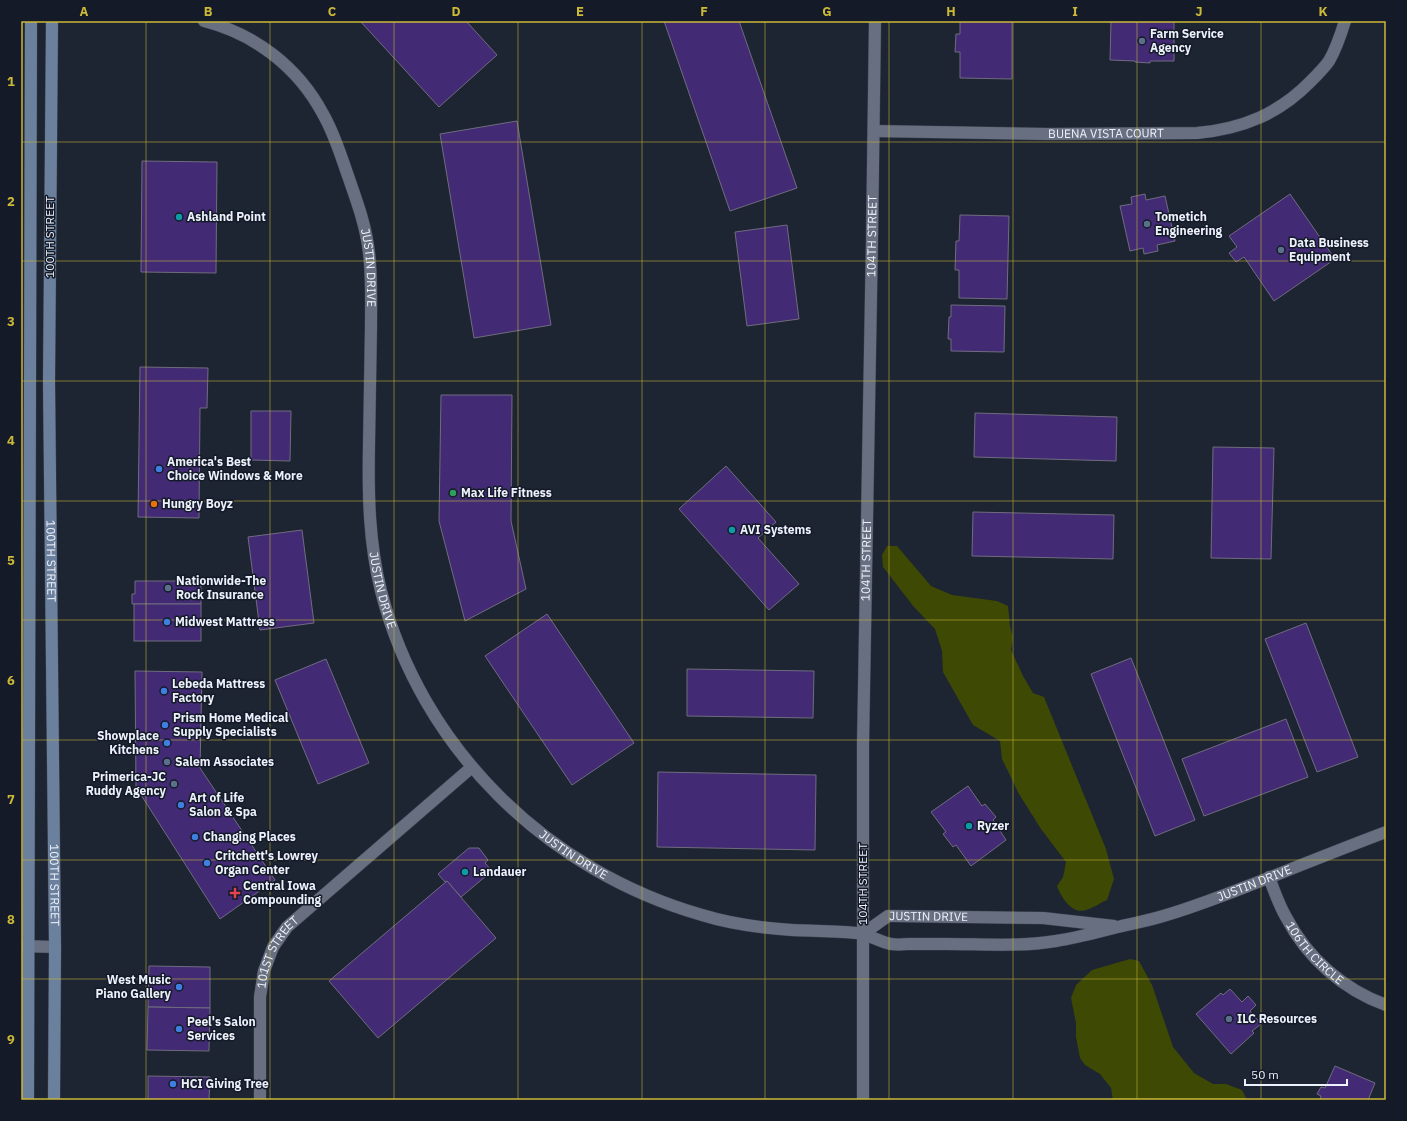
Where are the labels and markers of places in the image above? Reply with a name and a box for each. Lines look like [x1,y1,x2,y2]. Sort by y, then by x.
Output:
place label: Farm Service Agency [1150,26,1224,55]
marker: Farm Service Agency [1137,36,1147,46]
place label: Ashland Point [187,209,266,224]
place label: Tometich Engineering [1155,209,1223,238]
marker: Ashland Point [174,212,184,222]
marker: Tometich Engineering [1142,219,1152,229]
place label: Data Business Equipment [1289,235,1369,264]
marker: Data Business Equipment [1276,245,1286,255]
place label: America's Best Choice Windows & More [167,454,303,483]
marker: America's Best Choice Windows & More [154,464,164,474]
place label: Max Life Fitness [461,485,552,500]
marker: Max Life Fitness [448,488,458,498]
place label: Hungry Boyz [162,496,233,511]
marker: Hungry Boyz [149,499,159,509]
place label: AVI Systems [740,522,811,537]
marker: AVI Systems [727,525,737,535]
place label: Nationwide-The Rock Insurance [176,573,266,602]
marker: Nationwide-The Rock Insurance [163,583,173,593]
place label: Midwest Mattress [175,614,275,629]
marker: Midwest Mattress [162,617,172,627]
place label: Lebeda Mattress Factory [172,676,265,705]
marker: Lebeda Mattress Factory [159,686,169,696]
place label: Prism Home Medical Supply Specialists [173,710,289,739]
marker: Prism Home Medical Supply Specialists [160,720,170,730]
place label: Showplace Kitchens [97,728,159,757]
marker: Showplace Kitchens [162,738,172,748]
place label: Salem Associates [175,754,274,769]
marker: Salem Associates [162,757,172,767]
place label: Primerica-JC Ruddy Agency [86,769,167,798]
marker: Primerica-JC Ruddy Agency [169,779,179,789]
place label: Art of Life Salon & Spa [189,790,257,819]
marker: Art of Life Salon & Spa [176,800,186,810]
place label: Ryzer [977,818,1009,833]
marker: Ryzer [964,821,974,831]
place label: Changing Places [203,829,296,844]
marker: Changing Places [190,832,200,842]
place label: Critchett's Lowrey Organ Center [215,848,318,877]
marker: Critchett's Lowrey Organ Center [202,858,212,868]
place label: Landauer [473,864,526,879]
marker: Landauer [460,867,470,877]
place label: Central Iowa Compounding [243,878,322,907]
marker: Central Iowa Compounding [230,888,240,898]
place label: West Music Piano Gallery [95,972,172,1001]
marker: West Music Piano Gallery [174,982,184,992]
place label: ILC Resources [1237,1011,1317,1026]
place label: Peel's Salon Services [187,1014,256,1043]
marker: ILC Resources [1224,1014,1234,1024]
marker: Peel's Salon Services [174,1024,184,1034]
place label: HCI Giving Tree [181,1076,269,1091]
marker: HCI Giving Tree [168,1079,178,1089]

